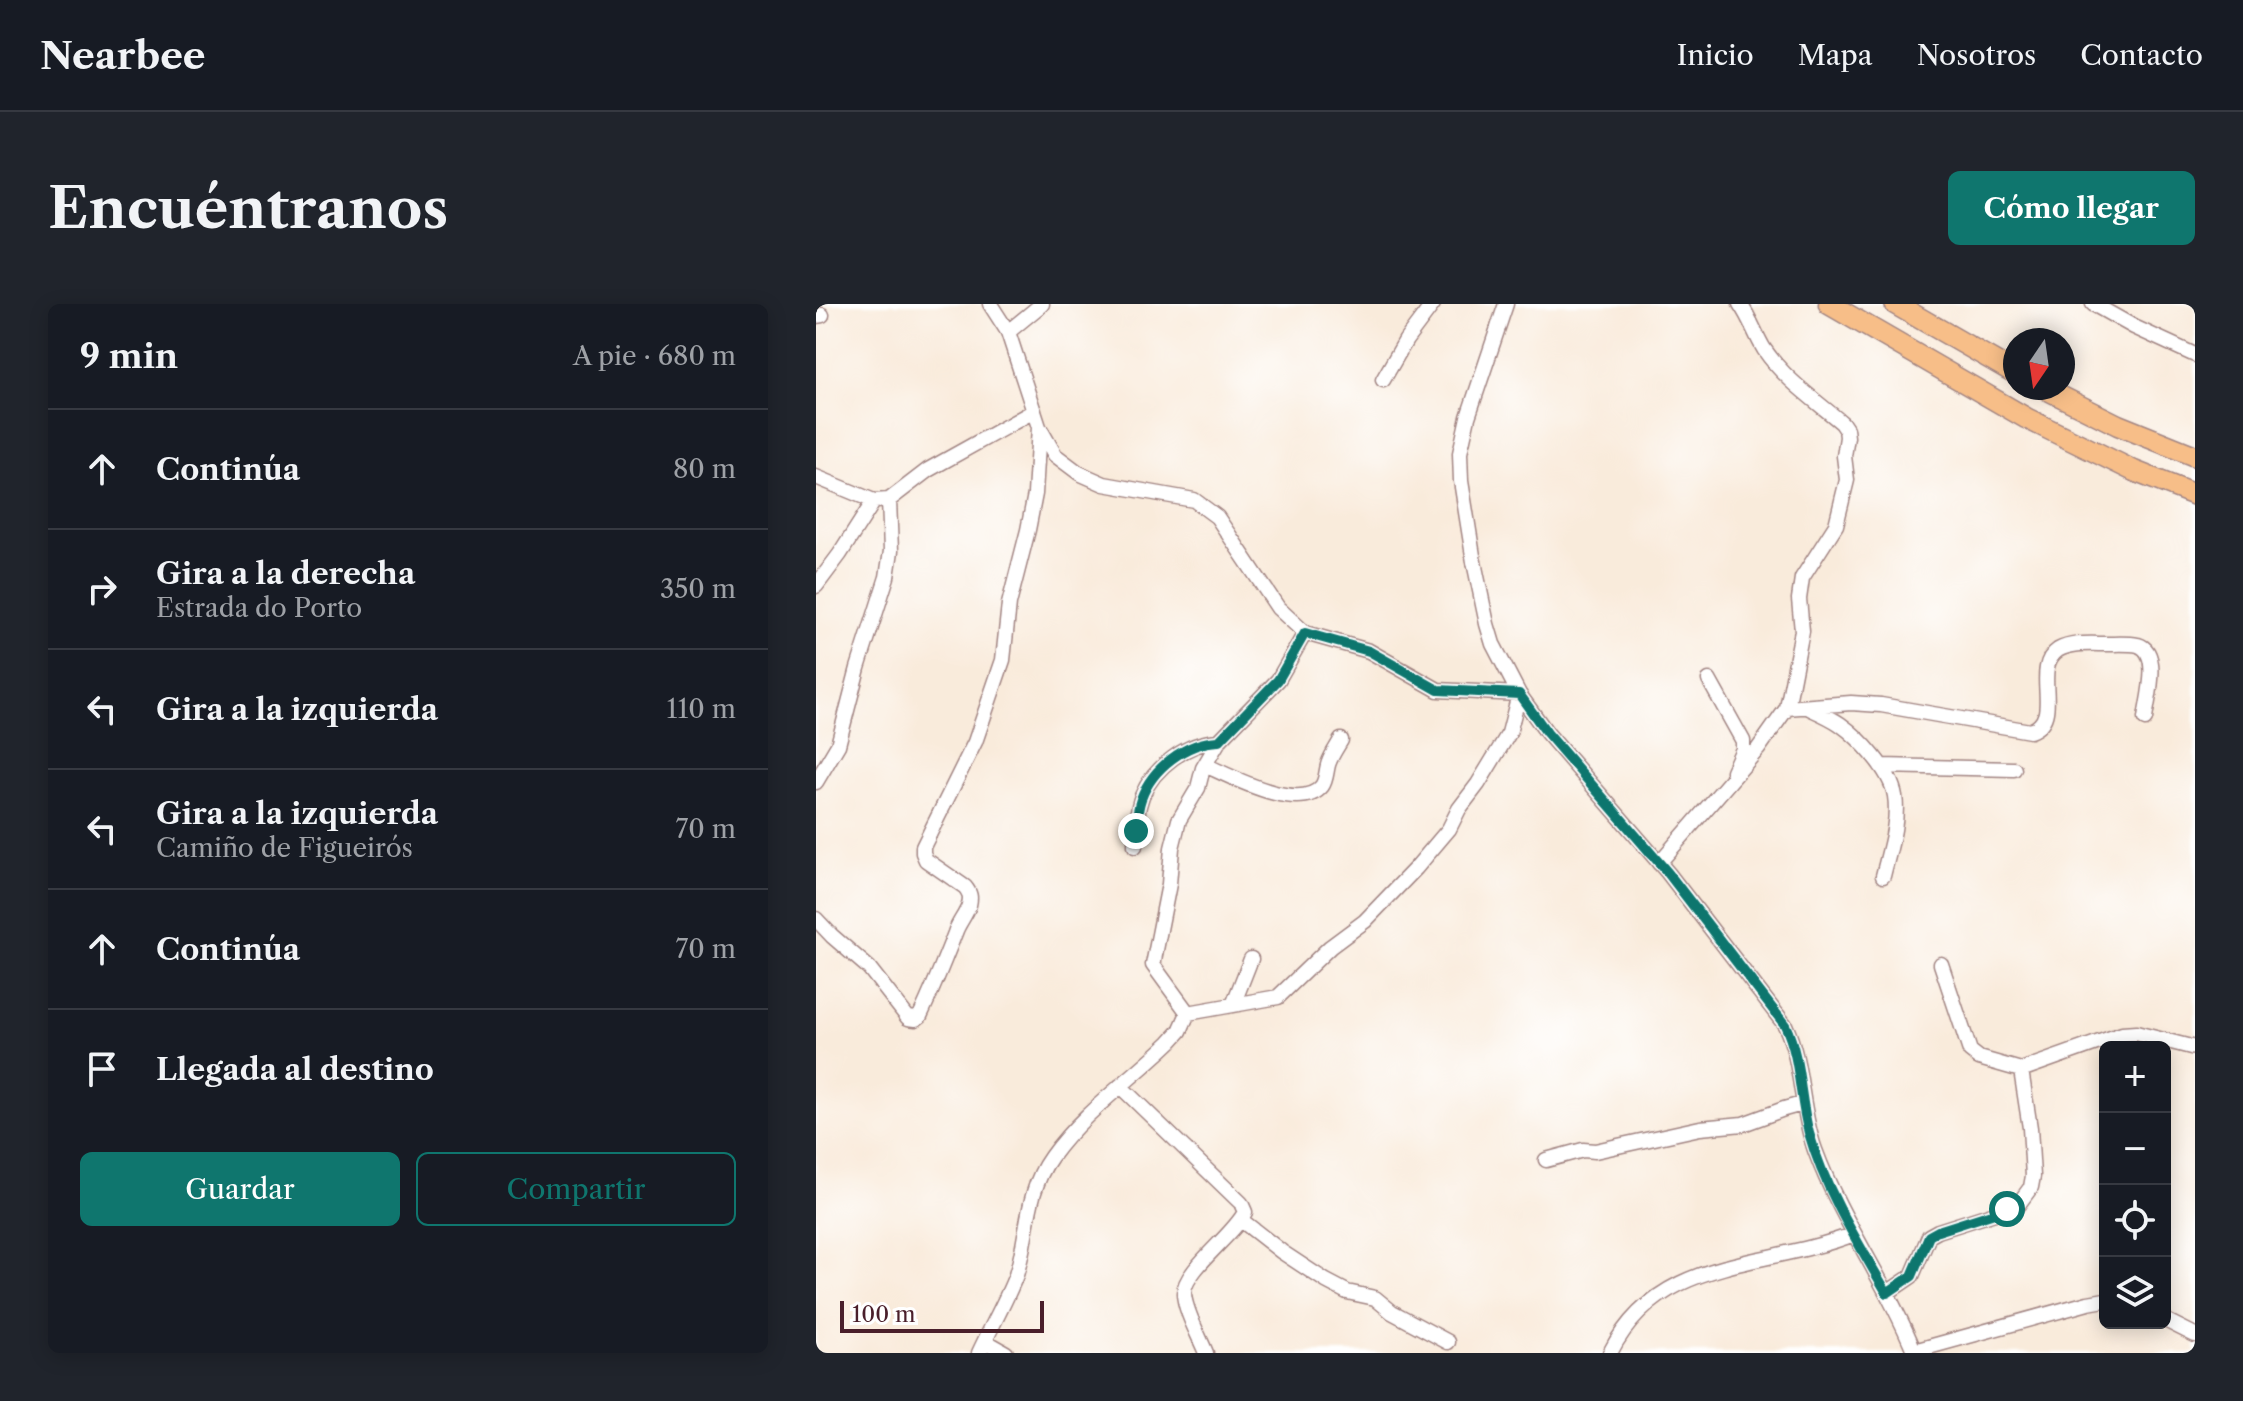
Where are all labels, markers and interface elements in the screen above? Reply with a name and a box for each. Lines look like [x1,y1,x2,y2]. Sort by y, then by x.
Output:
text: Nearbee [40,32,206,79]
text: Inicio [1677,38,1754,72]
text: Mapa [1798,38,1873,72]
text: Nosotros [1917,38,2036,72]
text: Contacto [2080,38,2203,72]
button: Cómo llegar [1948,171,2195,245]
text: Encuéntranos [48,174,448,243]
north arrow [2003,328,2075,400]
text: 9 min [80,335,178,377]
text: A pie · 680 m [573,340,736,372]
icon: ahead [80,447,124,491]
text: Continúa [156,451,300,488]
text: 80 m [673,453,736,485]
text: Gira a la derecha [156,555,415,592]
icon: right [80,567,124,611]
text: 350 m [660,573,736,605]
text: Estrada do Porto [156,592,362,624]
icon: left [80,687,124,731]
text: Gira a la izquierda [156,691,438,728]
text: 110 m [667,693,736,725]
text: Gira a la izquierda [156,795,438,832]
icon: left [80,807,124,851]
text: 70 m [676,813,736,845]
route end [1118,813,1154,849]
text: Camiño de Figueirós [156,832,413,864]
icon: ahead [80,927,124,971]
text: Continúa [156,931,300,968]
text: 70 m [676,933,736,965]
map controls [2099,1041,2171,1329]
button: + [2099,1041,2171,1113]
icon: arrive [80,1047,124,1091]
text: Llegada al destino [156,1051,434,1088]
button: − [2099,1113,2171,1185]
button: Guardar [80,1152,400,1226]
button: Compartir [416,1152,736,1226]
button: locate [2099,1185,2171,1257]
route start [1989,1191,2025,1227]
button: layers [2099,1257,2171,1329]
scale bar [840,1297,1044,1333]
text: 100 m [852,1301,915,1328]

